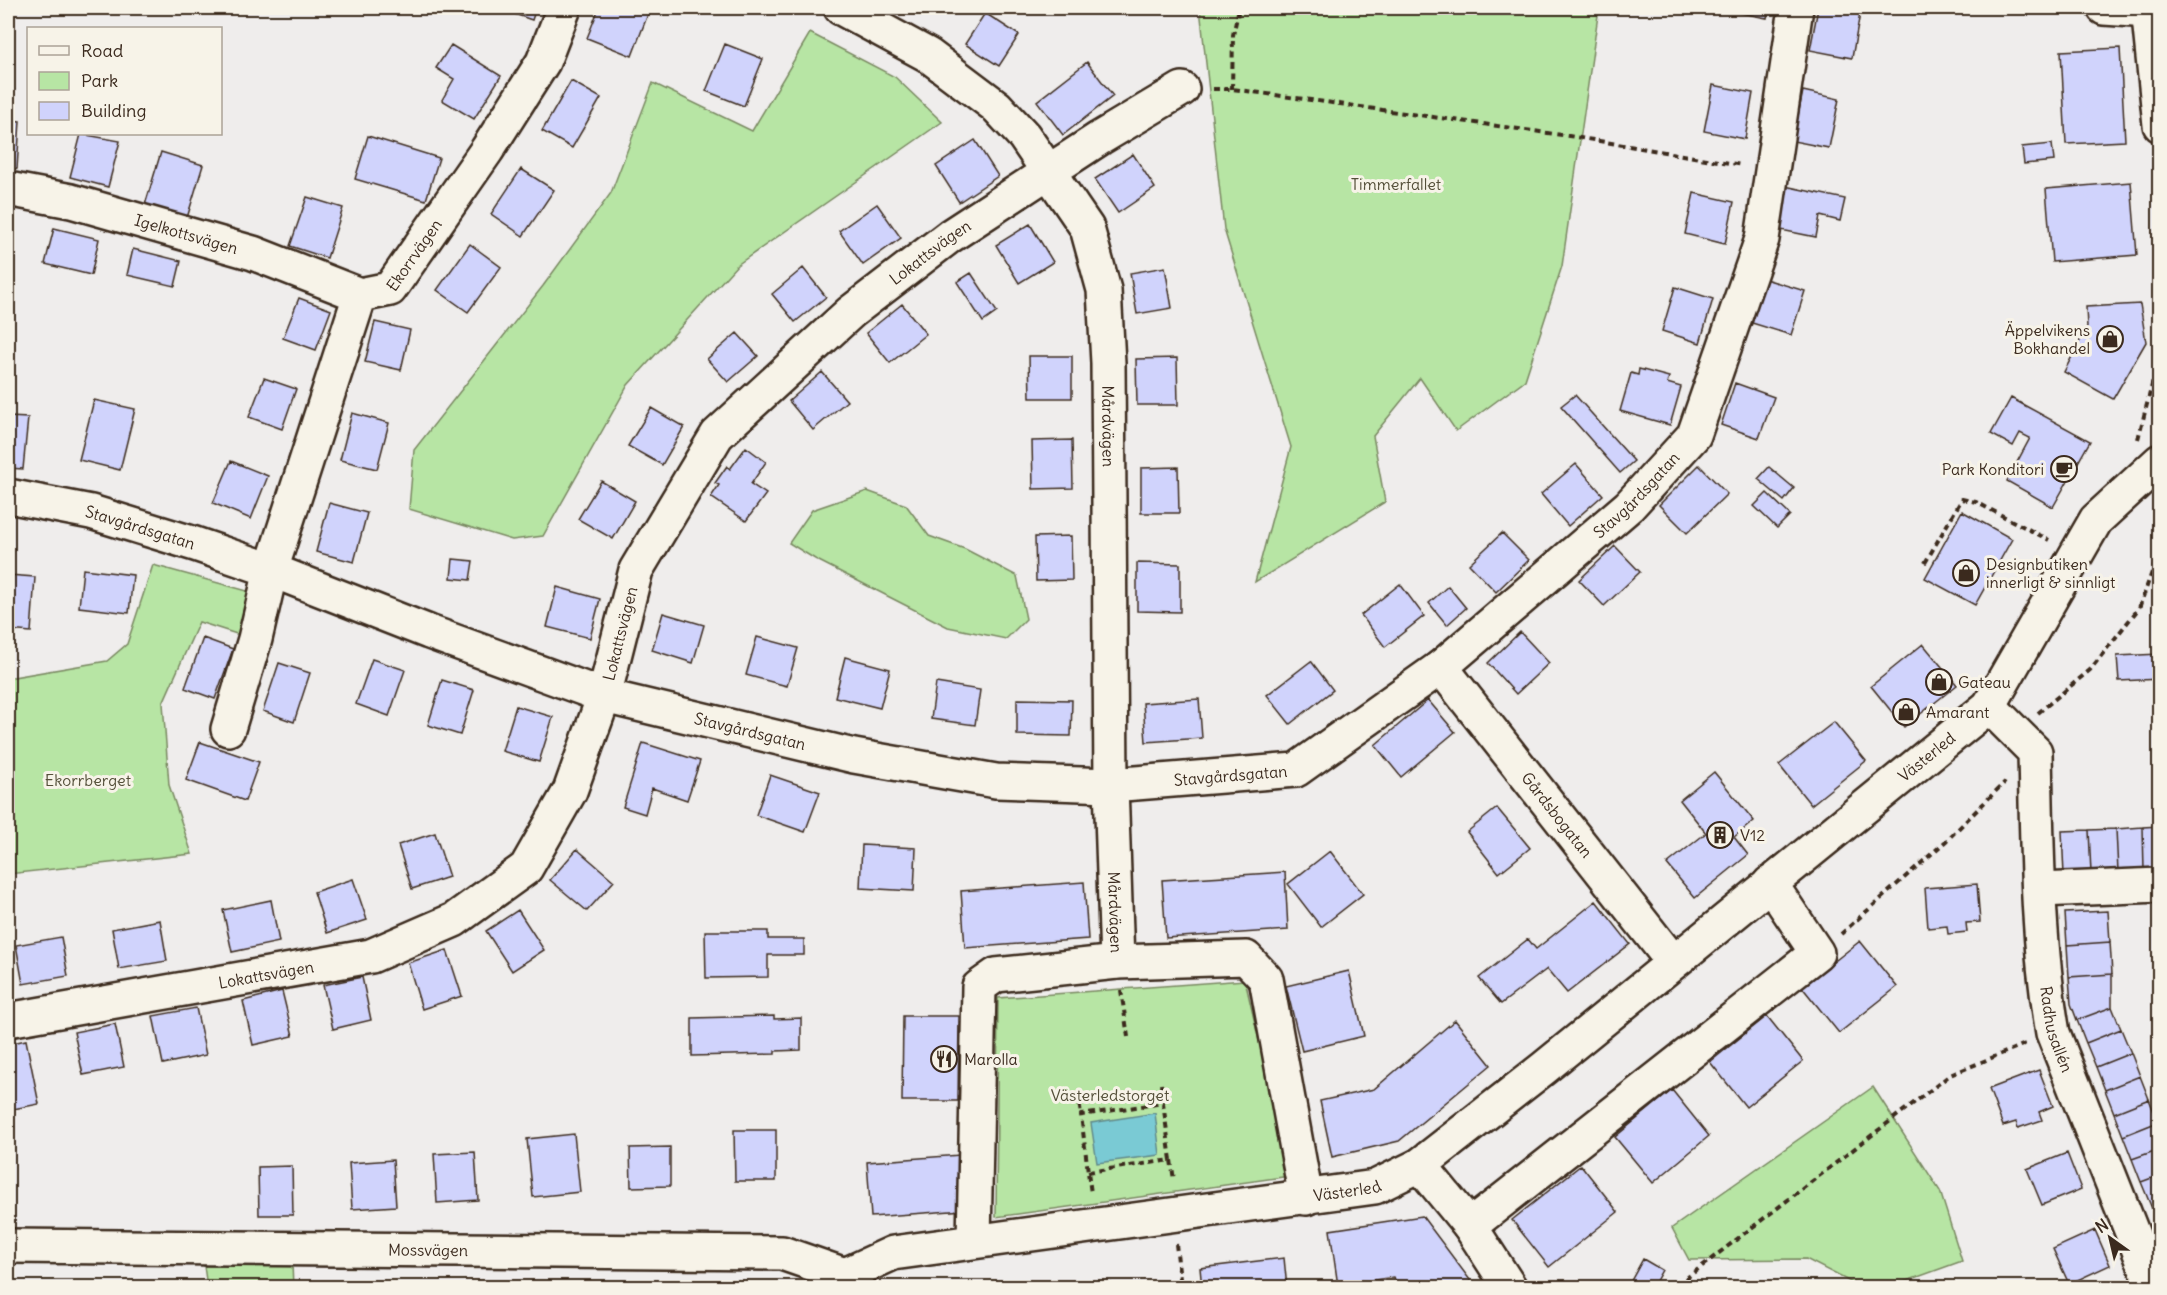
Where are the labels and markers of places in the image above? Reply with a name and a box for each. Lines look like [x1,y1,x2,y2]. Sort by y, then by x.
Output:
place label: Äppelvikens Bokhandel [2005,320,2090,358]
shop icon: Äppelvikens Bokhandel [2095,324,2125,354]
cafe icon: Park Konditori [2049,454,2079,484]
place label: Park Konditori [1942,459,2044,479]
place label: Designbutiken innerligt & sinnligt [1986,554,2116,592]
shop icon: Designbutiken innerligt & sinnligt [1951,558,1981,588]
shop icon: Gateau [1924,667,1954,697]
place label: Gateau [1958,672,2011,692]
shop icon: Amarant [1891,697,1921,727]
place label: Amarant [1926,702,1990,722]
building icon: V12 [1705,820,1735,850]
place label: V12 [1740,825,1765,845]
restaurant icon: Marolla [929,1044,959,1074]
place label: Marolla [964,1049,1018,1069]

